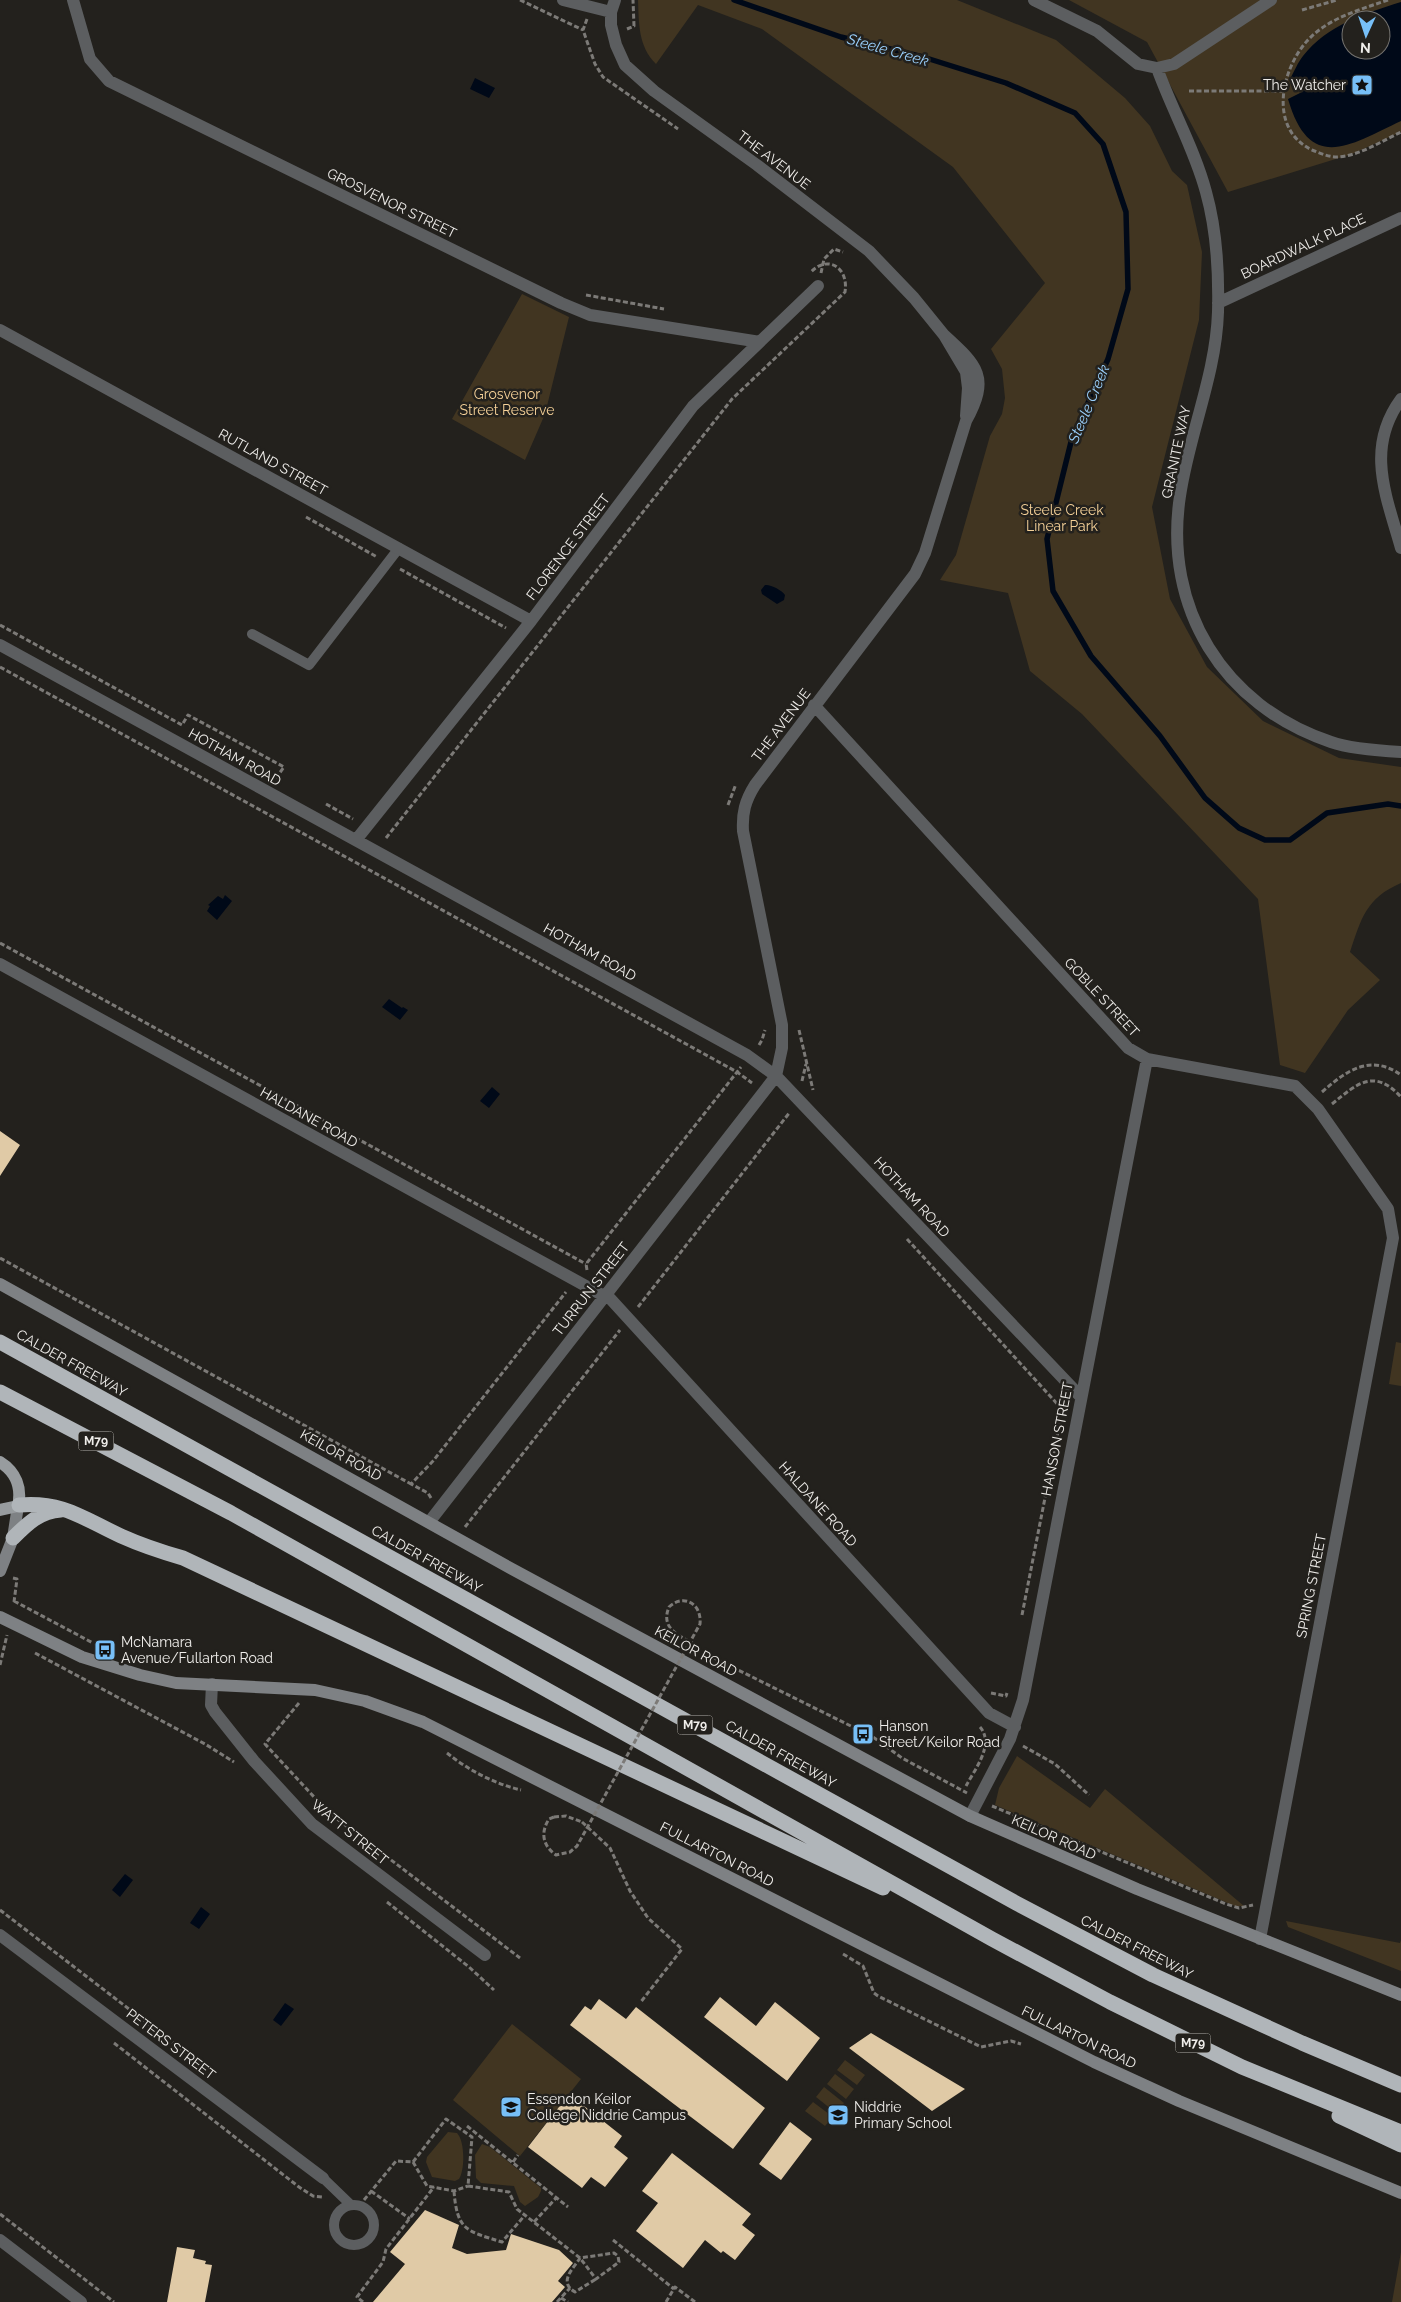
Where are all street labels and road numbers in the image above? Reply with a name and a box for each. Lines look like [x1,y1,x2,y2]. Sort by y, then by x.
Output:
street label: THE AVENUE [734,127,814,193]
street label: GROSVENOR STREET [325,165,460,241]
street label: BOARDWALK PLACE [1238,210,1368,282]
street label: GRANITE WAY [1158,404,1194,500]
street label: RUTLAND STREET [216,425,331,499]
street label: FLORENCE STREET [523,491,613,603]
street label: THE AVENUE [748,685,814,765]
street label: HOTHAM ROAD [186,725,284,789]
street label: HOTHAM ROAD [541,920,639,984]
street label: GOBLE STREET [1061,954,1143,1040]
street label: HALDANE ROAD [258,1084,360,1150]
street label: HOTHAM ROAD [871,1154,953,1240]
street label: TURRUN STREET [550,1239,633,1339]
street label: CALDER FREEWAY [14,1326,130,1400]
street label: HANSON STREET [1038,1380,1076,1497]
street label: KEILOR ROAD [297,1426,385,1484]
road number: M79 [78,1432,114,1450]
street label: HALDANE ROAD [776,1458,860,1550]
street label: CALDER FREEWAY [369,1522,485,1596]
street label: SPRING STREET [1293,1532,1329,1640]
street label: KEILOR ROAD [652,1623,740,1679]
road number: M79 [678,1716,712,1734]
street label: CALDER FREEWAY [723,1717,839,1791]
street label: WATT STREET [308,1796,392,1868]
street label: KEILOR ROAD [1009,1811,1099,1863]
street label: FULLARTON ROAD [657,1818,777,1890]
street label: CALDER FREEWAY [1078,1912,1196,1982]
street label: FULLARTON ROAD [1019,2002,1139,2072]
street label: PETERS STREET [123,2005,219,2083]
road number: M79 [1176,2034,1210,2052]

